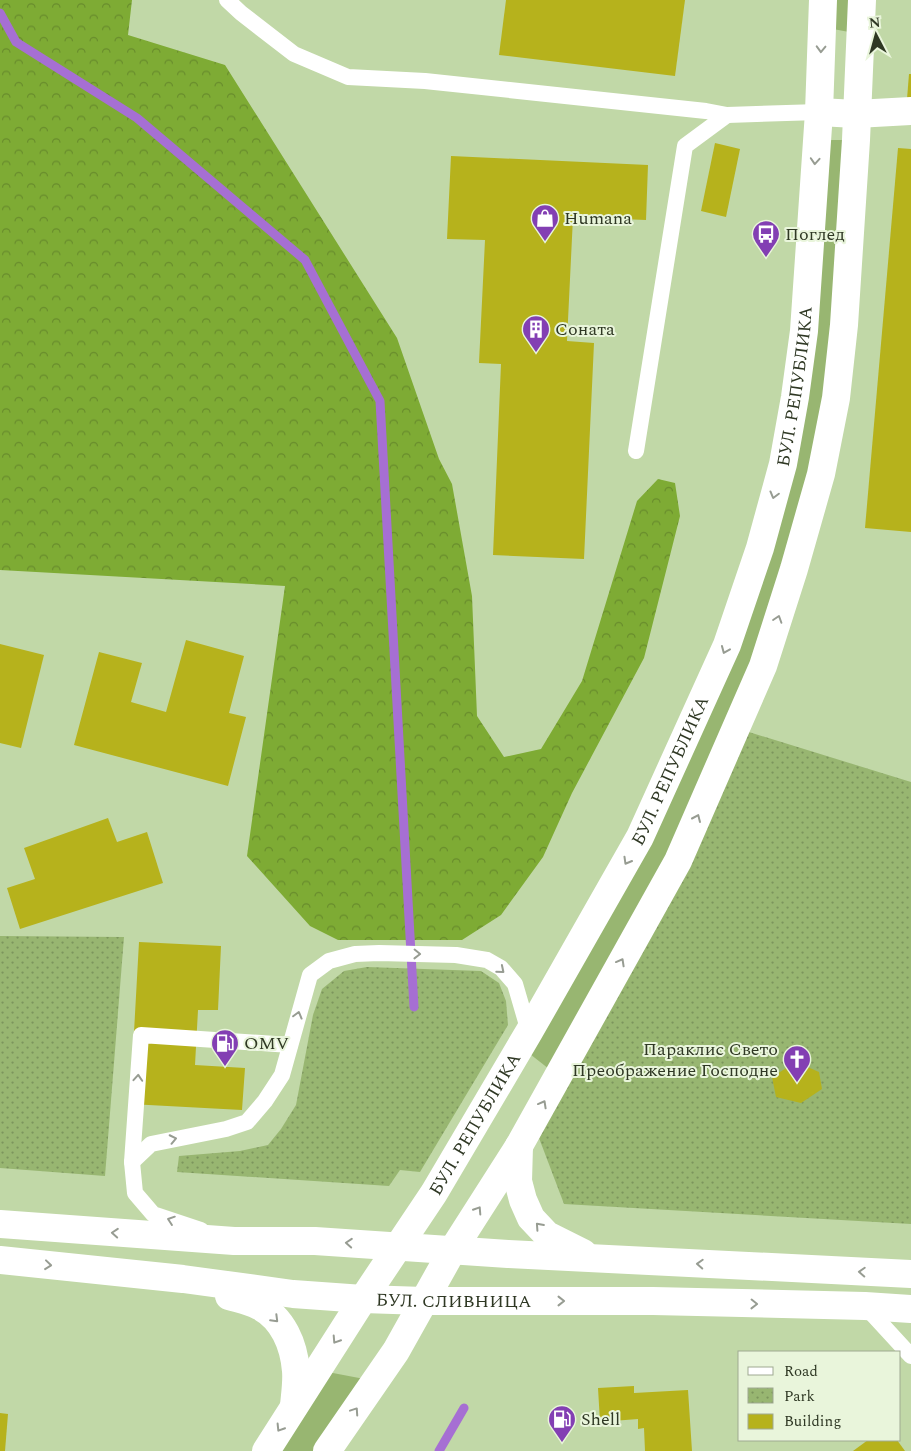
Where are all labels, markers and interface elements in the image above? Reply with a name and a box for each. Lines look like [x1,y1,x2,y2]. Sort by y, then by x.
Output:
north arrow [851,10,901,60]
text: N [868,12,881,34]
one-way arrow [816,45,827,53]
one-way arrow [810,157,821,165]
shop icon: Humana [530,203,560,242]
place label: Humana [564,205,632,232]
bus stop icon: Поглед [751,219,781,258]
place label: Поглед [785,221,845,248]
street label: БУЛ. РЕПУБЛИКА [770,305,820,469]
building icon: Соната [521,314,551,353]
place label: Соната [555,316,615,343]
one-way arrow [770,491,780,499]
one-way arrow [773,616,783,624]
one-way arrow [720,645,731,654]
street label: БУЛ. РЕПУБЛИКА [625,692,716,851]
one-way arrow [690,814,701,823]
one-way arrow [623,855,633,864]
one-way arrow [414,949,422,959]
one-way arrow [615,958,625,967]
one-way arrow [495,964,504,972]
one-way arrow [292,1010,303,1019]
fuel station icon: OMV [210,1028,240,1067]
place label: OMV [244,1030,289,1057]
place label: Параклис Свето Преображение Господне [572,1036,778,1084]
church icon: Параклис Свето Преображение Господне [782,1044,812,1083]
street label: БУЛ. РЕПУБЛИКА [422,1048,528,1201]
one-way arrow [132,1074,143,1082]
one-way arrow [536,1100,546,1109]
one-way arrow [168,1134,177,1145]
one-way arrow [472,1206,482,1215]
one-way arrow [167,1216,176,1226]
one-way arrow [536,1223,545,1232]
one-way arrow [111,1227,119,1238]
one-way arrow [345,1238,353,1249]
one-way arrow [696,1258,704,1269]
one-way arrow [45,1259,53,1270]
one-way arrow [858,1266,866,1277]
street label: БУЛ. СЛИВНИЦА [376,1286,532,1315]
one-way arrow [557,1296,565,1306]
one-way arrow [751,1299,759,1309]
one-way arrow [269,1313,278,1322]
one-way arrow [333,1334,343,1343]
legend [738,1351,901,1441]
text: Road [784,1360,818,1383]
text: Park [784,1385,815,1408]
fuel station icon: Shell [547,1404,577,1443]
place label: Shell [581,1406,620,1433]
one-way arrow [349,1407,358,1417]
text: Building [784,1410,841,1433]
one-way arrow [277,1423,286,1432]

